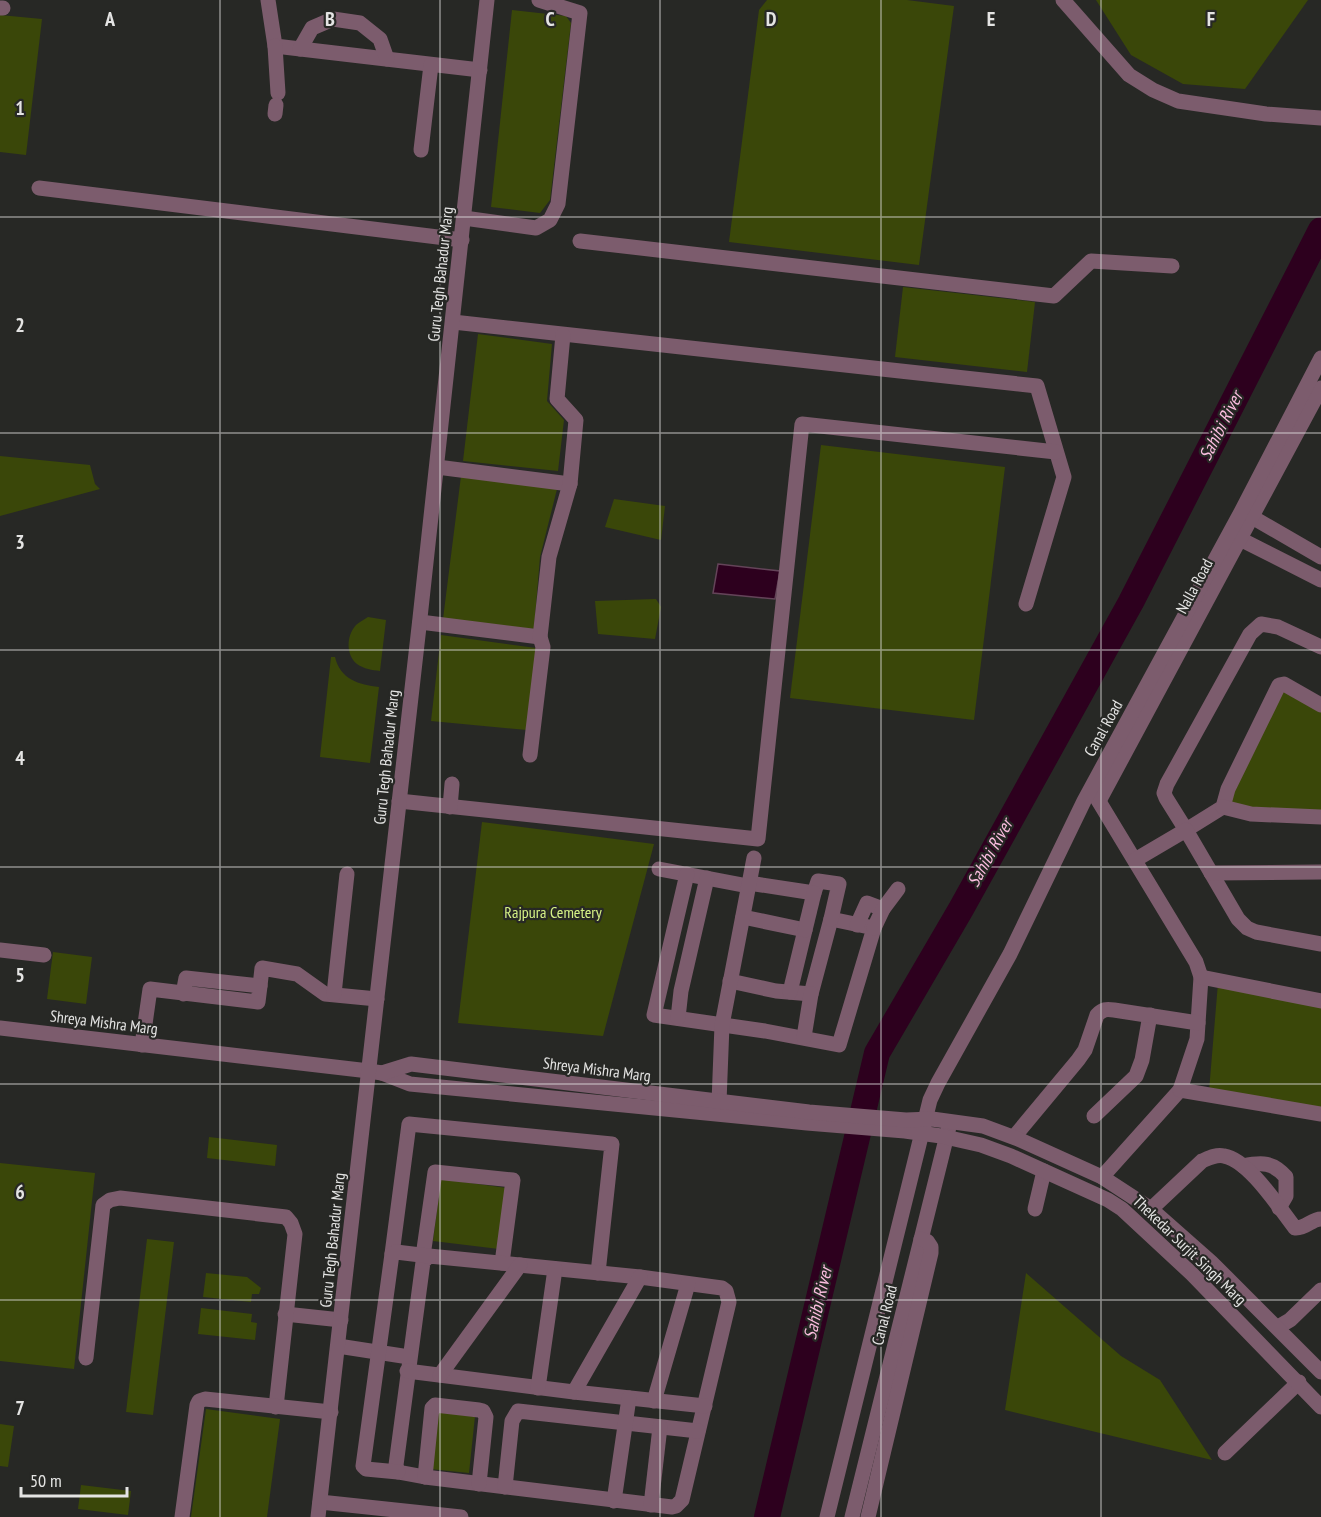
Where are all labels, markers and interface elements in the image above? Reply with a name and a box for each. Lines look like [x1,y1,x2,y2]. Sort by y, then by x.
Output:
text: A [104,6,116,32]
text: B [325,6,335,32]
text: C [545,6,555,32]
text: D [766,6,777,32]
text: E [987,6,995,32]
text: F [1207,6,1215,32]
text: 1 [15,95,25,121]
street label: Guru Tegh Bahadur Marg [423,206,457,342]
text: 2 [15,312,25,338]
water label: Sahibi River [1193,385,1249,464]
text: 3 [15,529,25,555]
street label: Nalla Road [1171,555,1217,617]
street label: Guru Tegh Bahadur Marg [369,689,403,825]
street label: Canal Road [1079,696,1127,760]
text: 4 [15,745,25,771]
water label: Sahibi River [962,812,1019,891]
park label: Rajpura Cemetery [504,902,602,922]
text: 5 [15,962,25,988]
street label: Shreya Mishra Marg [49,1005,159,1039]
street label: Shreya Mishra Marg [542,1052,652,1086]
street label: Guru Tegh Bahadur Marg [315,1172,349,1308]
text: 6 [15,1179,25,1205]
street label: Thekedar Surjit Singh Marg [1129,1191,1251,1309]
water label: Sahibi River [798,1261,838,1342]
street label: Canal Road [867,1283,901,1347]
text: 7 [15,1395,25,1421]
scale bar [21,1460,128,1498]
text: 50 m [30,1469,62,1492]

